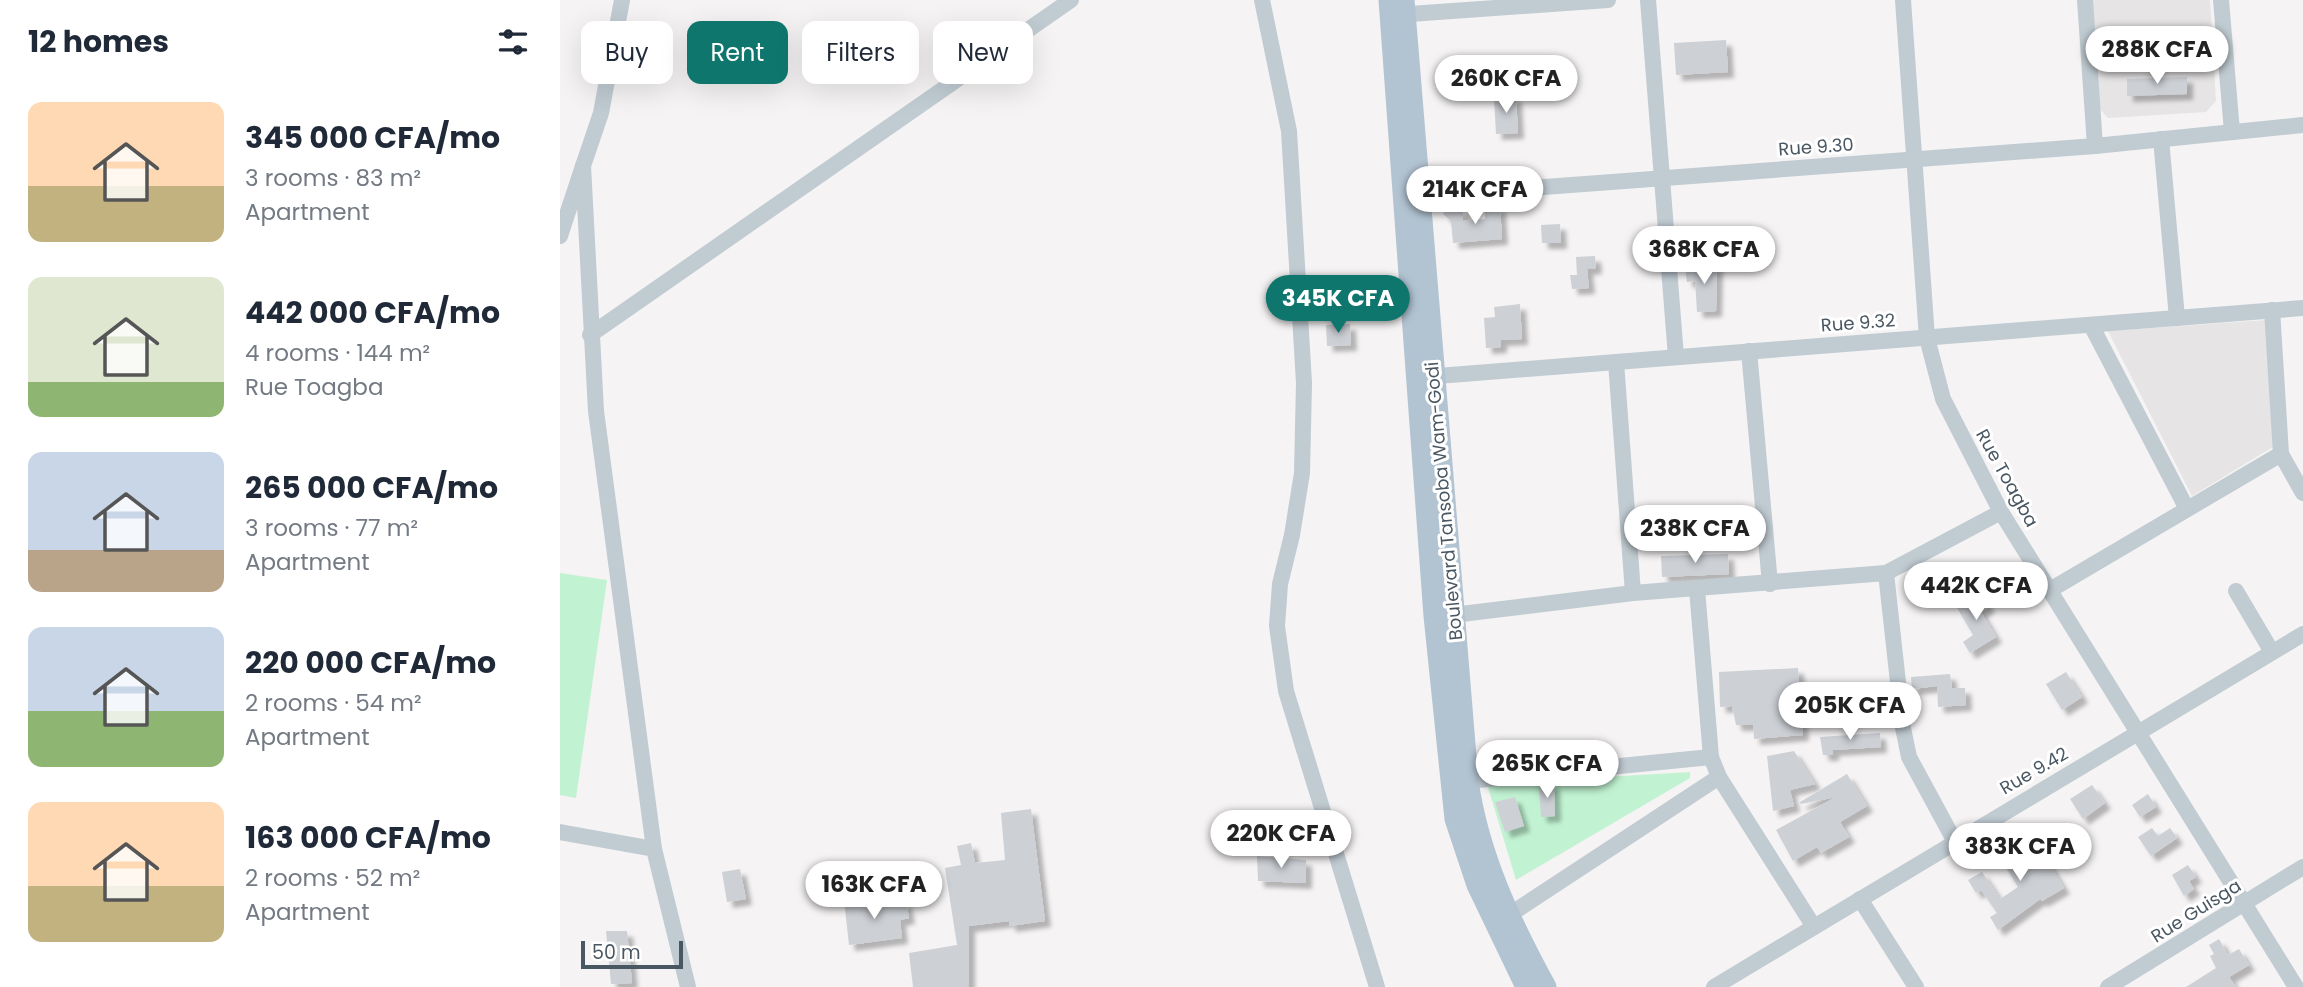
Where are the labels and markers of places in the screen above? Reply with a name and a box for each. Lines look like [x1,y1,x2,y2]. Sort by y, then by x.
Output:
pin: 288K CFA [2085,27,2229,86]
pin: 260K CFA [1434,55,1578,115]
pin: 214K CFA [1403,166,1547,226]
pin: 368K CFA [1632,226,1776,286]
pin: 345K CFA [1266,276,1410,335]
pin: 238K CFA [1623,505,1767,565]
pin: 442K CFA [1904,562,2048,622]
pin: 205K CFA [1778,682,1922,742]
pin: 265K CFA [1475,740,1619,800]
pin: 220K CFA [1209,810,1353,870]
pin: 383K CFA [1948,824,2092,883]
pin: 163K CFA [802,862,946,921]

